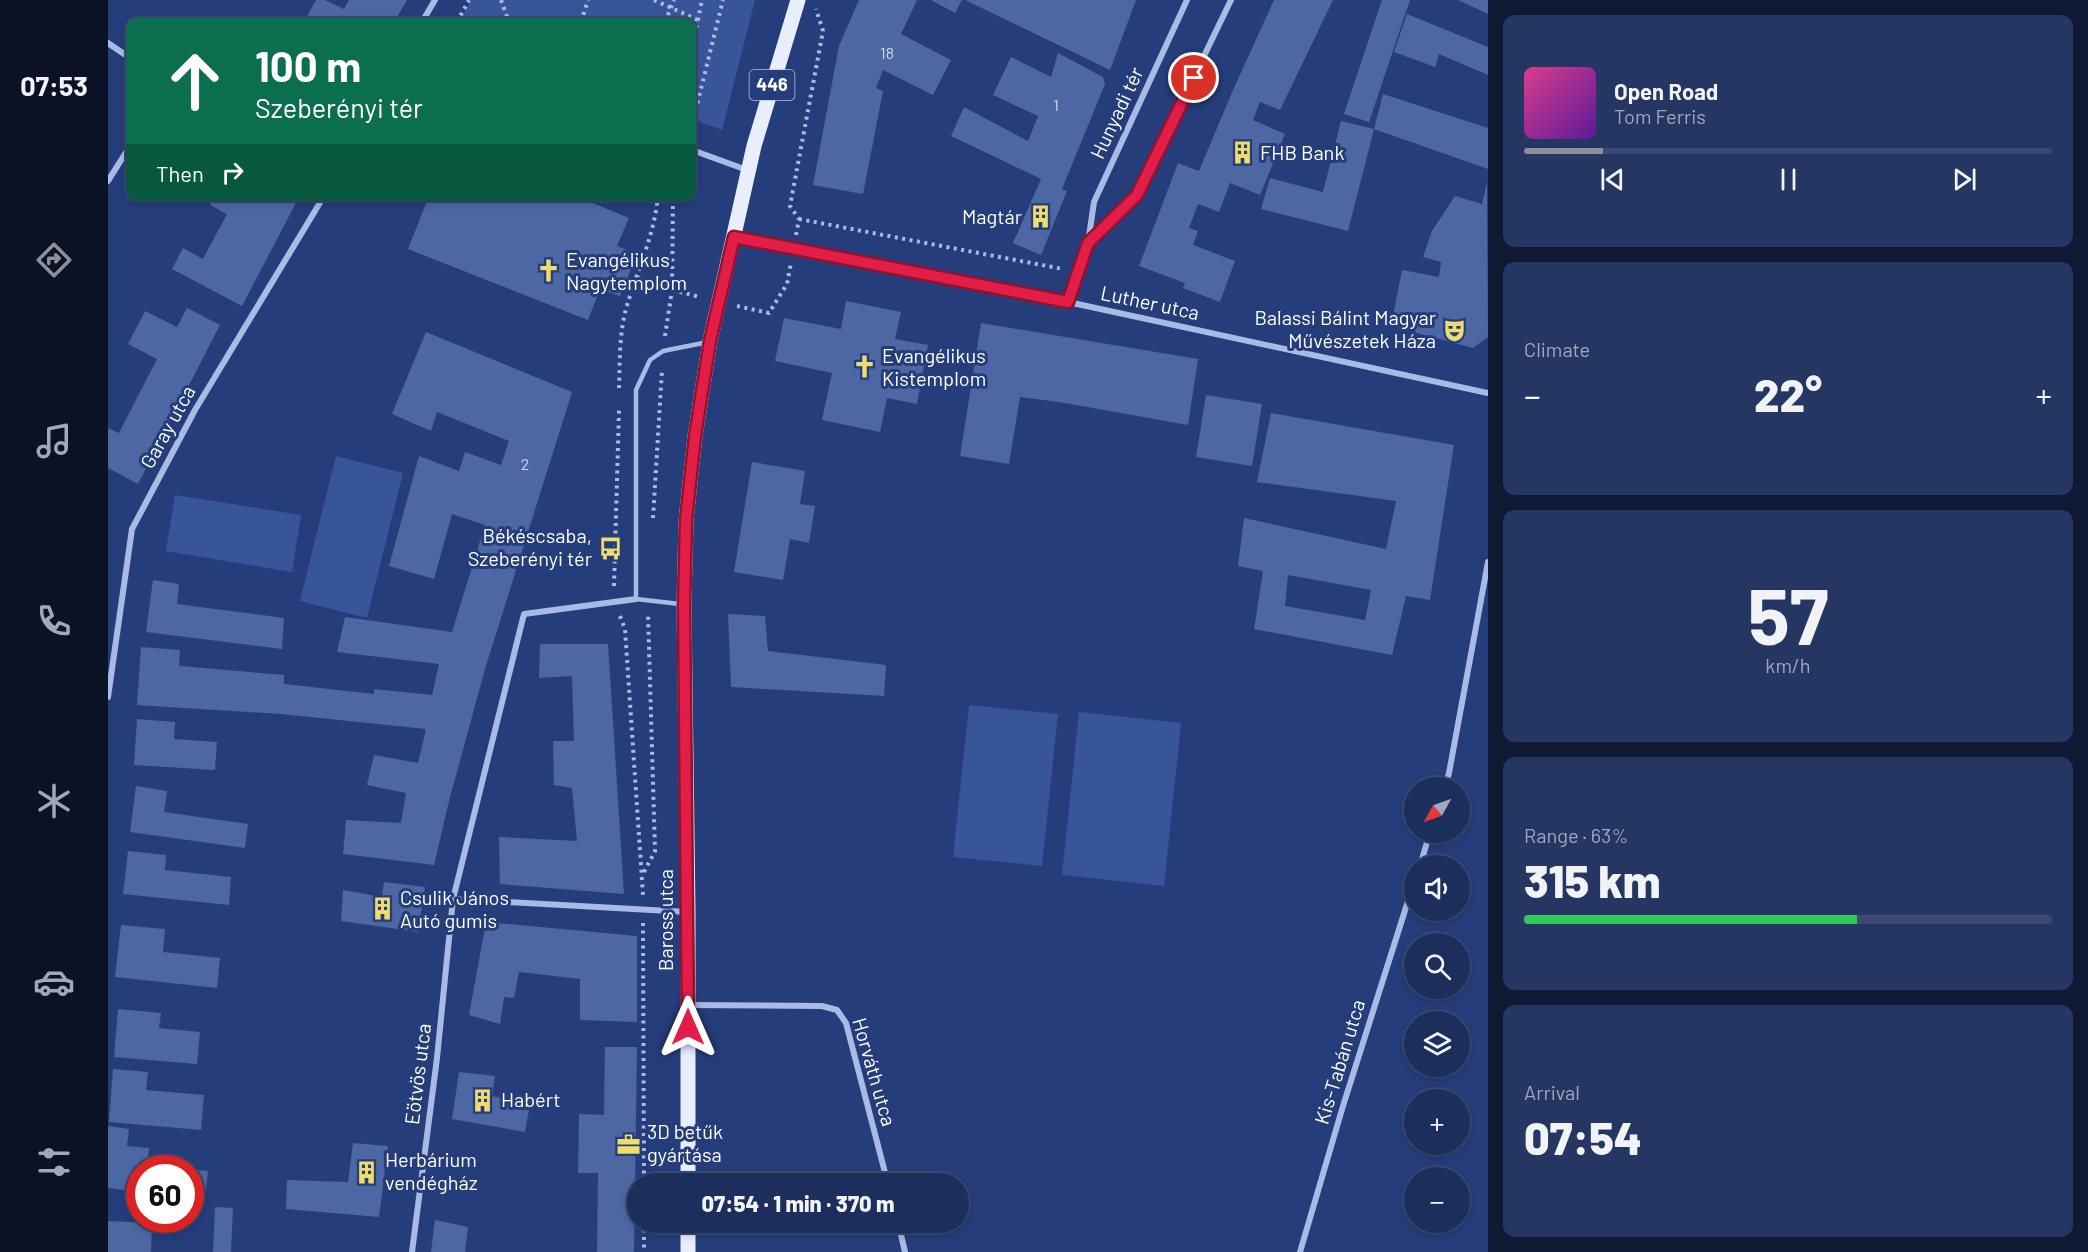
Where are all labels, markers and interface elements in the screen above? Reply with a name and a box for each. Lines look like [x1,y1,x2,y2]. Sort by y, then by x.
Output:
text: 100 m [255,40,361,90]
icon: ahead [156,42,234,120]
house number: 18 [880,43,894,62]
pin [1168,52,1219,103]
icon: arrive [1177,61,1210,94]
street label: Hunyadi tér [1084,63,1148,162]
text: 07:53 [20,69,88,101]
road number: 446 [750,70,794,100]
text: Open Road [1614,78,1718,104]
text: Szeberényi tér [255,91,423,123]
house number: 1 [1053,95,1059,114]
text: Tom Ferris [1614,104,1706,128]
building icon: FHB Bank [1229,140,1255,166]
place label: FHB Bank [1260,140,1344,164]
icon: right [216,156,249,189]
text: Then [156,160,204,186]
icon: previous [1596,163,1629,196]
icon: pause [1772,163,1805,196]
icon: next [1948,163,1981,196]
place label: Magtár [962,204,1022,228]
building icon: Magtár [1027,204,1053,230]
icon: directions [33,239,75,281]
place label: Evangélikus Nagytemplom [566,247,687,294]
church icon: Evangélikus Nagytemplom [535,258,561,284]
street label: Luther utca [1099,280,1202,324]
place label: Balassi Bálint Magyar Művészetek Háza [1254,305,1436,352]
theatre icon: Balassi Bálint Magyar Művészetek Háza [1441,317,1467,343]
text: Climate [1524,337,1590,361]
place label: Evangélikus Kistemplom [882,343,986,390]
church icon: Evangélikus Kistemplom [851,354,877,380]
text: 22° [1754,367,1822,421]
text: − [1524,375,1541,415]
text: + [2035,375,2052,415]
street label: Garay utca [135,381,200,472]
icon: music [33,420,75,462]
house number: 2 [521,454,529,473]
place label: Békéscsaba, Szeberényi tér [468,523,592,570]
bus stop icon: Békéscsaba, Szeberényi tér [597,535,623,561]
text: 57 [1748,567,1828,661]
icon: phone [33,600,75,642]
text: km/h [1765,653,1811,677]
north arrow [1404,777,1470,843]
map controls [1404,777,1470,1233]
icon: climate [33,780,75,822]
text: Range · 63% [1524,823,1628,847]
text: 315 km [1524,853,1661,907]
button: sound [1404,855,1470,921]
street label: Baross utca [653,869,677,971]
place label: Csulik János Autó gumis [400,885,509,932]
building icon: Csulik János Autó gumis [369,896,395,922]
button: search [1404,933,1470,999]
icon: car [33,961,75,1003]
position arrow [656,995,720,1059]
street label: Kis-Tabán utca [1309,996,1369,1127]
button: layers [1404,1011,1470,1077]
street label: Horváth utca [848,1015,902,1129]
street label: Eötvös utca [399,1022,435,1126]
text: Arrival [1524,1080,1580,1104]
building icon: Habért [470,1087,496,1113]
place label: Habért [501,1087,561,1111]
button: + [1404,1089,1470,1155]
text: 07:54 [1524,1110,1642,1164]
place label: 3D betűk gyártása [647,1119,723,1166]
office icon: 3D betűk gyártása [616,1131,642,1157]
icon: filters [33,1141,75,1183]
place label: Herbárium vendégház [385,1147,478,1194]
speed limit sign: 60 [126,1155,204,1233]
building icon: Herbárium vendégház [354,1159,380,1185]
button: − [1404,1167,1470,1233]
text: 07:54 · 1 min · 370 m [702,1190,894,1216]

